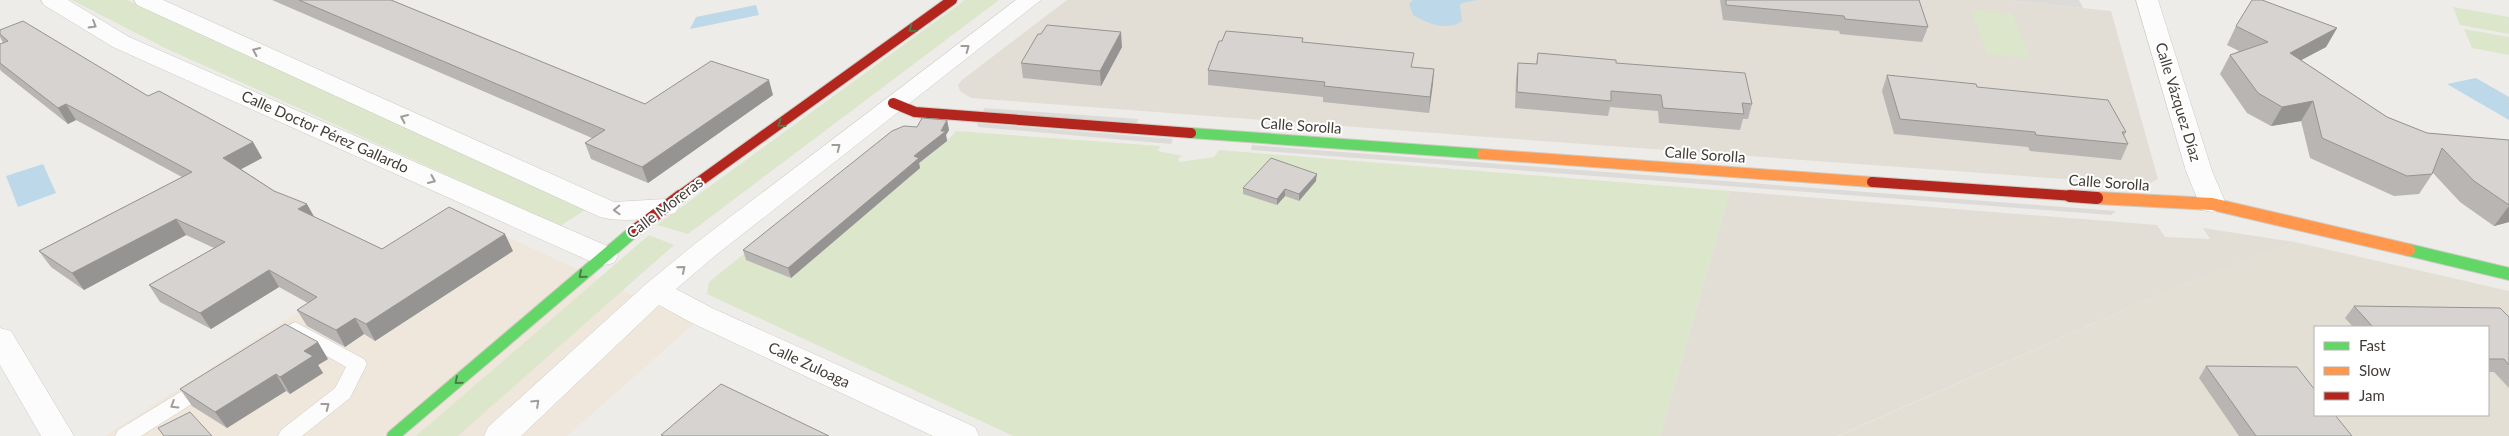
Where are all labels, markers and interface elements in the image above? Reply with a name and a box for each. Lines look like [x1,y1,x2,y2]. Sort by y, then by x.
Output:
one-way arrow [88,19,97,29]
one-way arrow [909,23,918,31]
street label: Calle Vázquez Díaz [2152,40,2206,164]
one-way arrow [252,46,261,57]
one-way arrow [960,46,969,54]
street label: Calle Doctor Pérez Gallardo [239,86,412,176]
street label: Calle Sorolla [1260,113,1342,137]
one-way arrow [400,114,409,124]
one-way arrow [777,117,786,127]
street label: Calle Sorolla [1664,142,1746,166]
one-way arrow [831,144,841,153]
street label: Calle Sorolla [2068,170,2150,194]
one-way arrow [427,173,436,184]
street label: Calle Moreras [623,173,706,242]
one-way arrow [612,205,620,216]
one-way arrow [676,266,685,275]
one-way arrow [578,269,587,278]
legend [2314,326,2489,416]
text: Fast [2359,336,2386,354]
street label: Calle Zuloaga [766,337,853,391]
text: Slow [2359,361,2391,379]
one-way arrow [455,375,464,384]
text: Jam [2359,386,2385,404]
one-way arrow [171,399,180,409]
one-way arrow [530,400,539,409]
one-way arrow [321,403,330,412]

